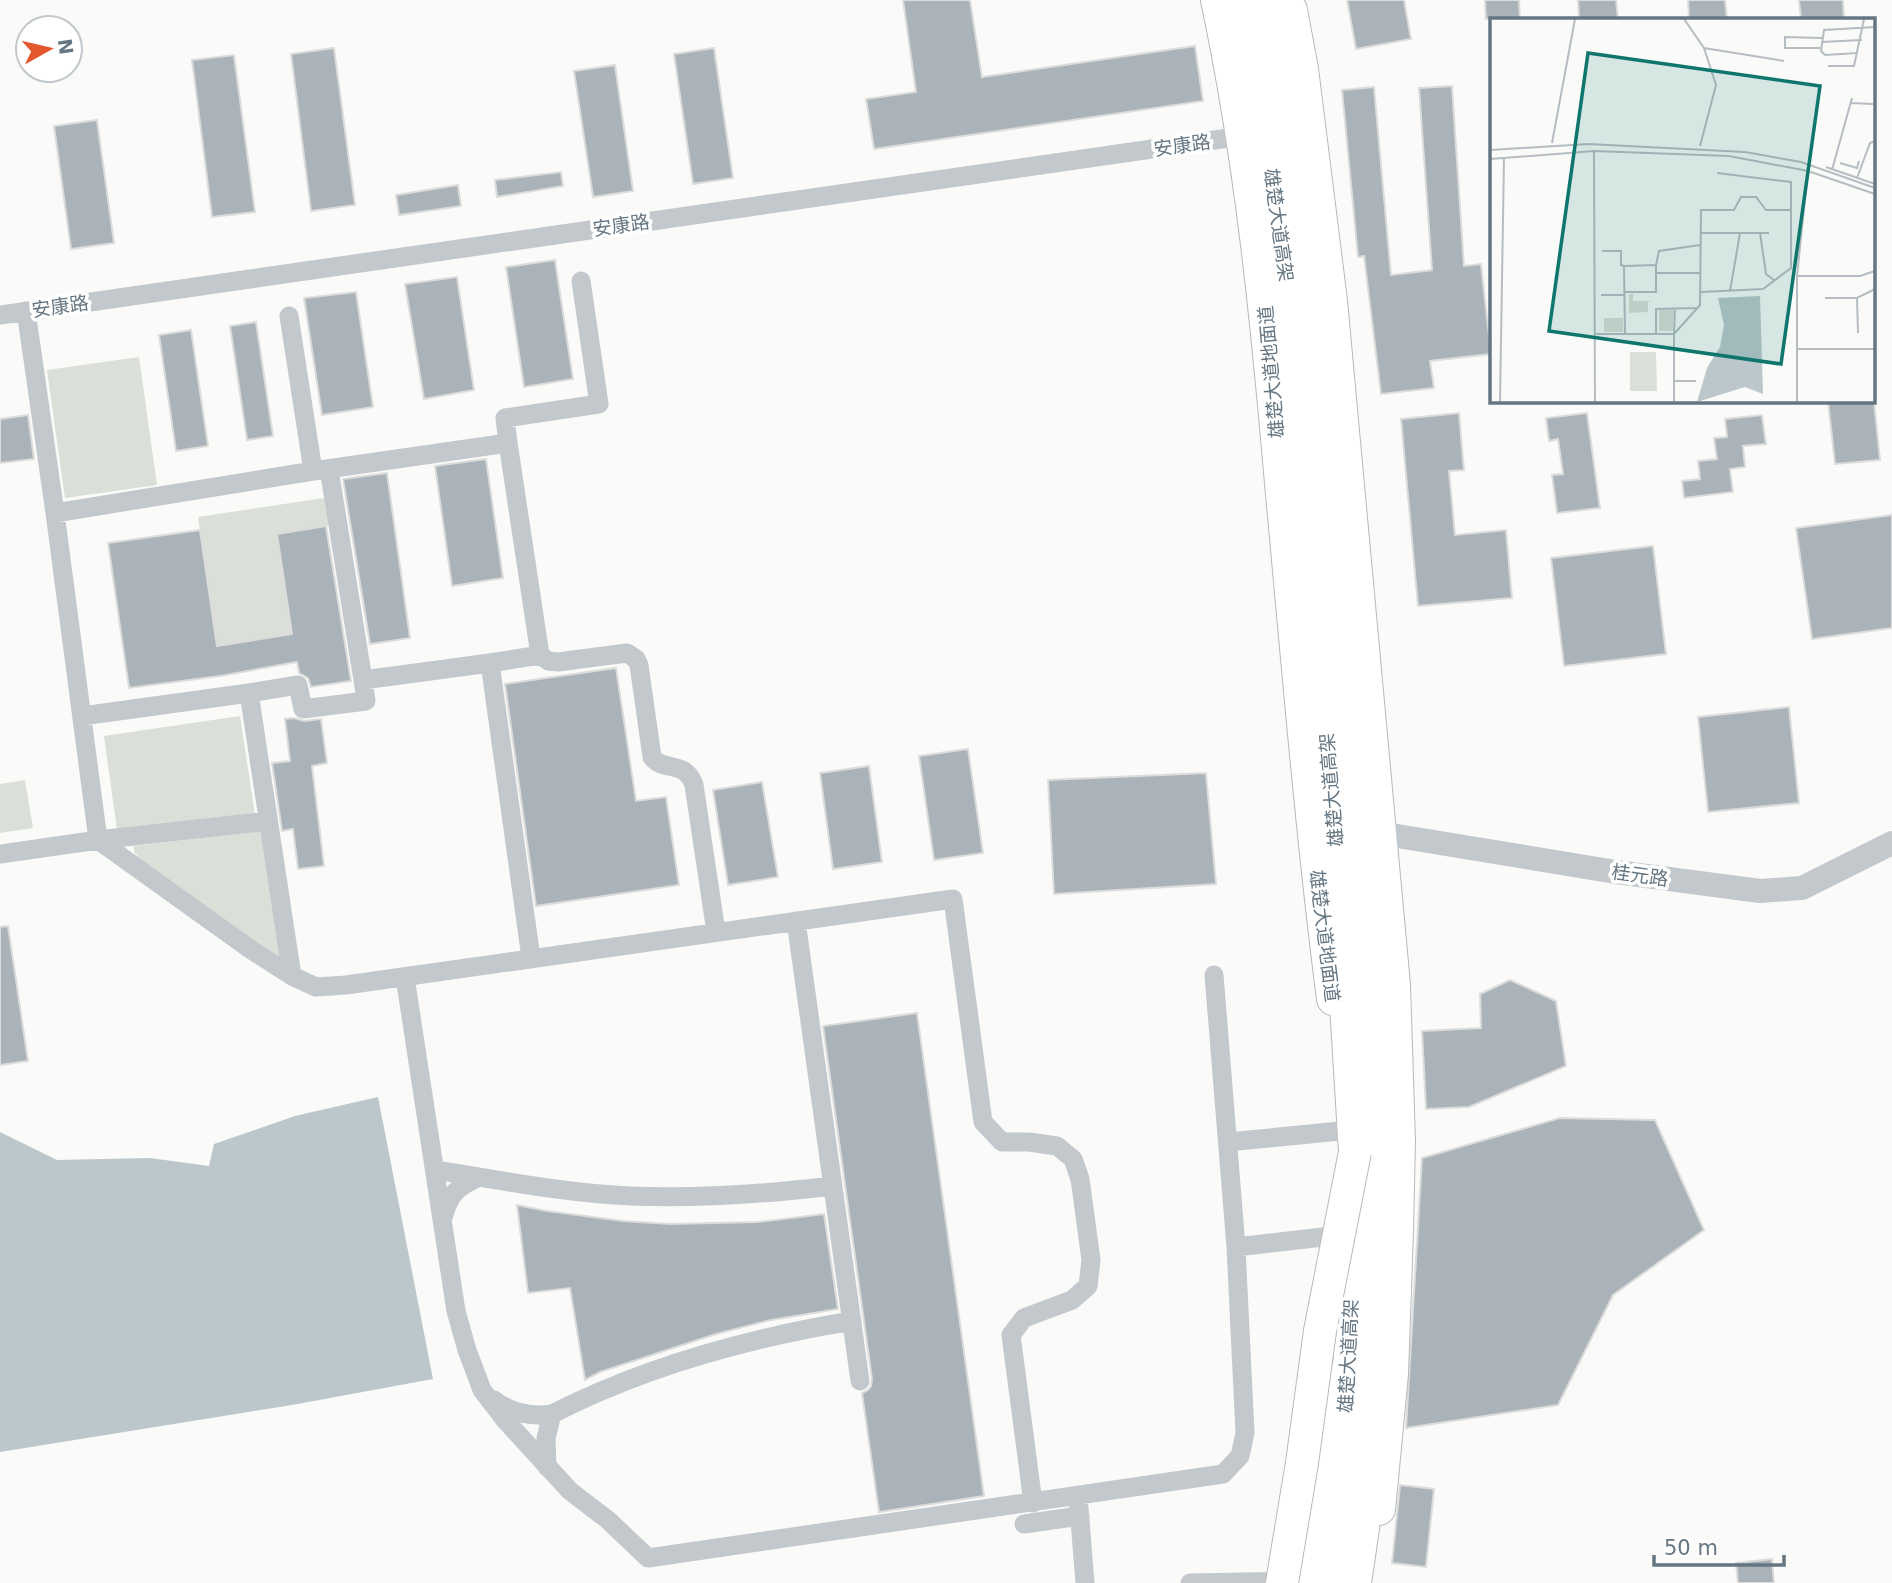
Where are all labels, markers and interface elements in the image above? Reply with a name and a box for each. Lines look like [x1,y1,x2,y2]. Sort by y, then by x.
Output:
north arrow [14,14,84,84]
inset map [1490,18,1874,402]
text: N [54,37,78,56]
street label: 安康路 [1152,130,1212,160]
street label: 雄楚大道高架 [1260,167,1298,283]
street label: 安康路 [591,210,651,240]
street label: 安康路 [30,291,90,321]
street label: 雄楚大道地面道 [1254,305,1288,439]
street label: 雄楚大道高架 [1315,732,1347,848]
street label: 桂元路 [1610,860,1670,890]
street label: 雄楚大道地面道 [1306,869,1344,1003]
street label: 雄楚大道高架 [1334,1298,1362,1414]
scale bar [1654,1524,1784,1568]
text: 50 m [1664,1536,1718,1560]

